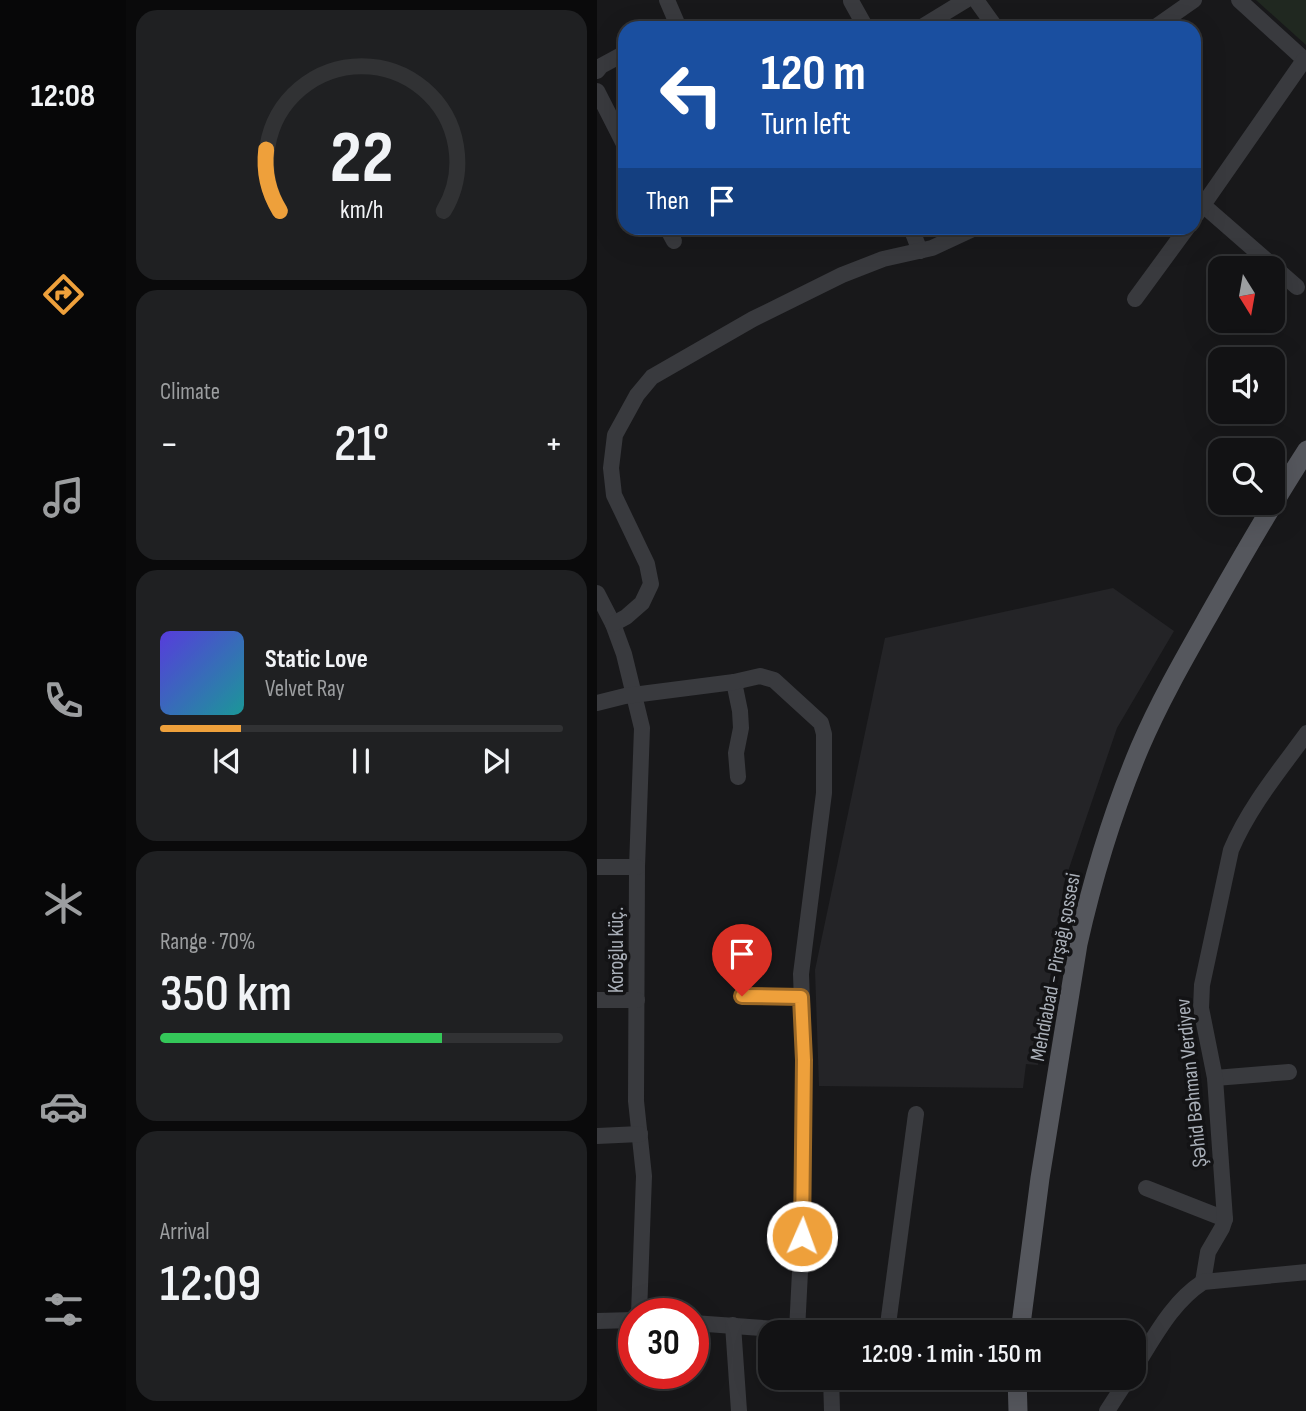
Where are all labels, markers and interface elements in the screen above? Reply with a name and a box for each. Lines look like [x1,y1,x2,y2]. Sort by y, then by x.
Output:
text: 120 m [761,45,866,104]
icon: left [646,49,737,140]
text: 12:08 [31,77,95,116]
text: Turn left [761,105,851,144]
text: 22 [330,115,393,203]
icon: arrive [703,182,741,220]
text: Then [646,186,689,217]
text: km/h [340,195,383,226]
north arrow [1208,256,1285,332]
map controls [1208,256,1285,515]
icon: directions [39,270,88,319]
button: sound [1208,347,1285,424]
text: Climate [160,378,220,406]
text: 21° [334,413,389,476]
text: − [160,422,179,467]
text: + [544,422,563,467]
button: search [1208,438,1285,515]
icon: music [39,473,88,522]
text: Static Love [265,644,368,675]
text: Velvet Ray [265,675,345,703]
icon: phone [39,676,88,725]
icon: previous [208,742,246,780]
icon: pause [342,742,380,780]
icon: next [477,742,515,780]
street label: Mehdiabad - Pirşağı şossesi [1025,871,1086,1063]
icon: climate [39,879,88,928]
street label: Koroğlu küç. [604,907,629,993]
pin [712,924,772,996]
text: Range · 70% [160,928,255,956]
icon: arrive [723,935,761,973]
text: 350 km [160,963,292,1026]
street label: Şəhid Bəhman Verdiyev [1170,997,1213,1169]
icon: car [39,1082,88,1131]
position arrow [765,1199,839,1273]
text: Arrival [160,1218,209,1246]
text: 12:09 [160,1253,261,1316]
icon: filters [39,1285,88,1334]
speed limit sign: 30 [618,1298,709,1389]
text: 12:09 · 1 min · 150 m [862,1339,1042,1370]

